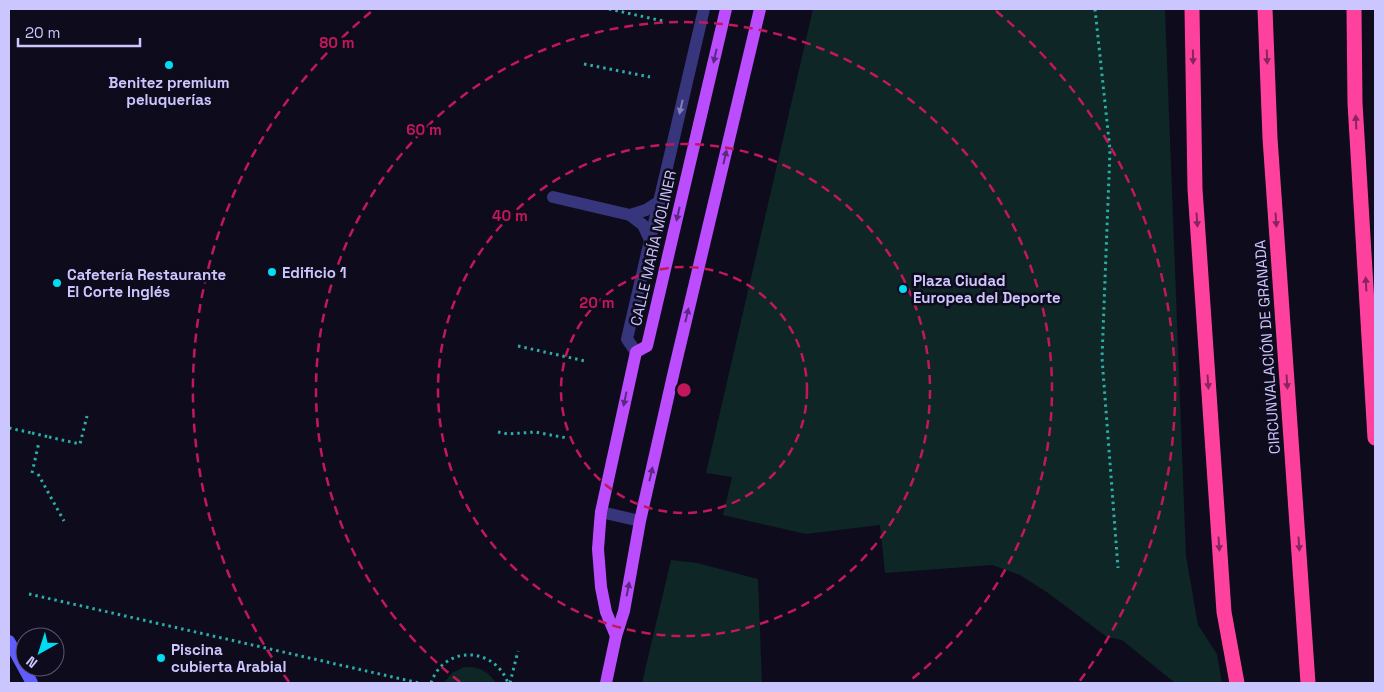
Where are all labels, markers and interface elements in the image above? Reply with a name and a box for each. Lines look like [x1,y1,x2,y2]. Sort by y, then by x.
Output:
scale bar [18,15,140,47]
text: 20 m [25,23,60,42]
text: 80 m [319,33,355,52]
one-way arrow [711,49,719,64]
one-way arrow [1189,50,1197,66]
one-way arrow [1263,50,1271,66]
marker: Benitez premium peluquerías [163,59,175,71]
place label: Benitez premium peluquerías [108,73,230,109]
one-way arrow [677,100,685,115]
one-way arrow [1352,114,1360,130]
text: 60 m [406,120,442,139]
one-way arrow [721,150,729,165]
street label: CALLE MARÍA MOLINER [626,168,680,328]
text: 40 m [492,206,528,225]
one-way arrow [674,207,682,222]
one-way arrow [1194,212,1202,228]
one-way arrow [1272,212,1280,228]
street label: CIRCUNVALACIÓN DE GRANADA [1250,239,1284,455]
place label: Edificio 1 [282,263,347,282]
place label: Cafetería Restaurante El Corte Inglés [67,265,227,301]
marker: Edificio 1 [266,266,278,278]
place label: Plaza Ciudad Europea del Deporte [913,271,1061,307]
one-way arrow [1361,276,1369,292]
marker: Cafetería Restaurante El Corte Inglés [51,277,63,289]
marker: Plaza Ciudad Europea del Deporte [897,283,909,295]
text: 20 m [579,293,615,312]
one-way arrow [683,308,691,323]
one-way arrow [1205,374,1213,390]
one-way arrow [1284,374,1292,390]
centre of rings [675,381,693,399]
one-way arrow [621,392,629,408]
one-way arrow [647,466,655,481]
one-way arrow [1216,536,1224,552]
one-way arrow [1295,536,1303,552]
one-way arrow [624,581,632,597]
north arrow [15,627,65,677]
place label: Piscina cubierta Arabial [171,640,287,676]
text: N [23,652,41,672]
marker: Piscina cubierta Arabial [155,652,167,664]

